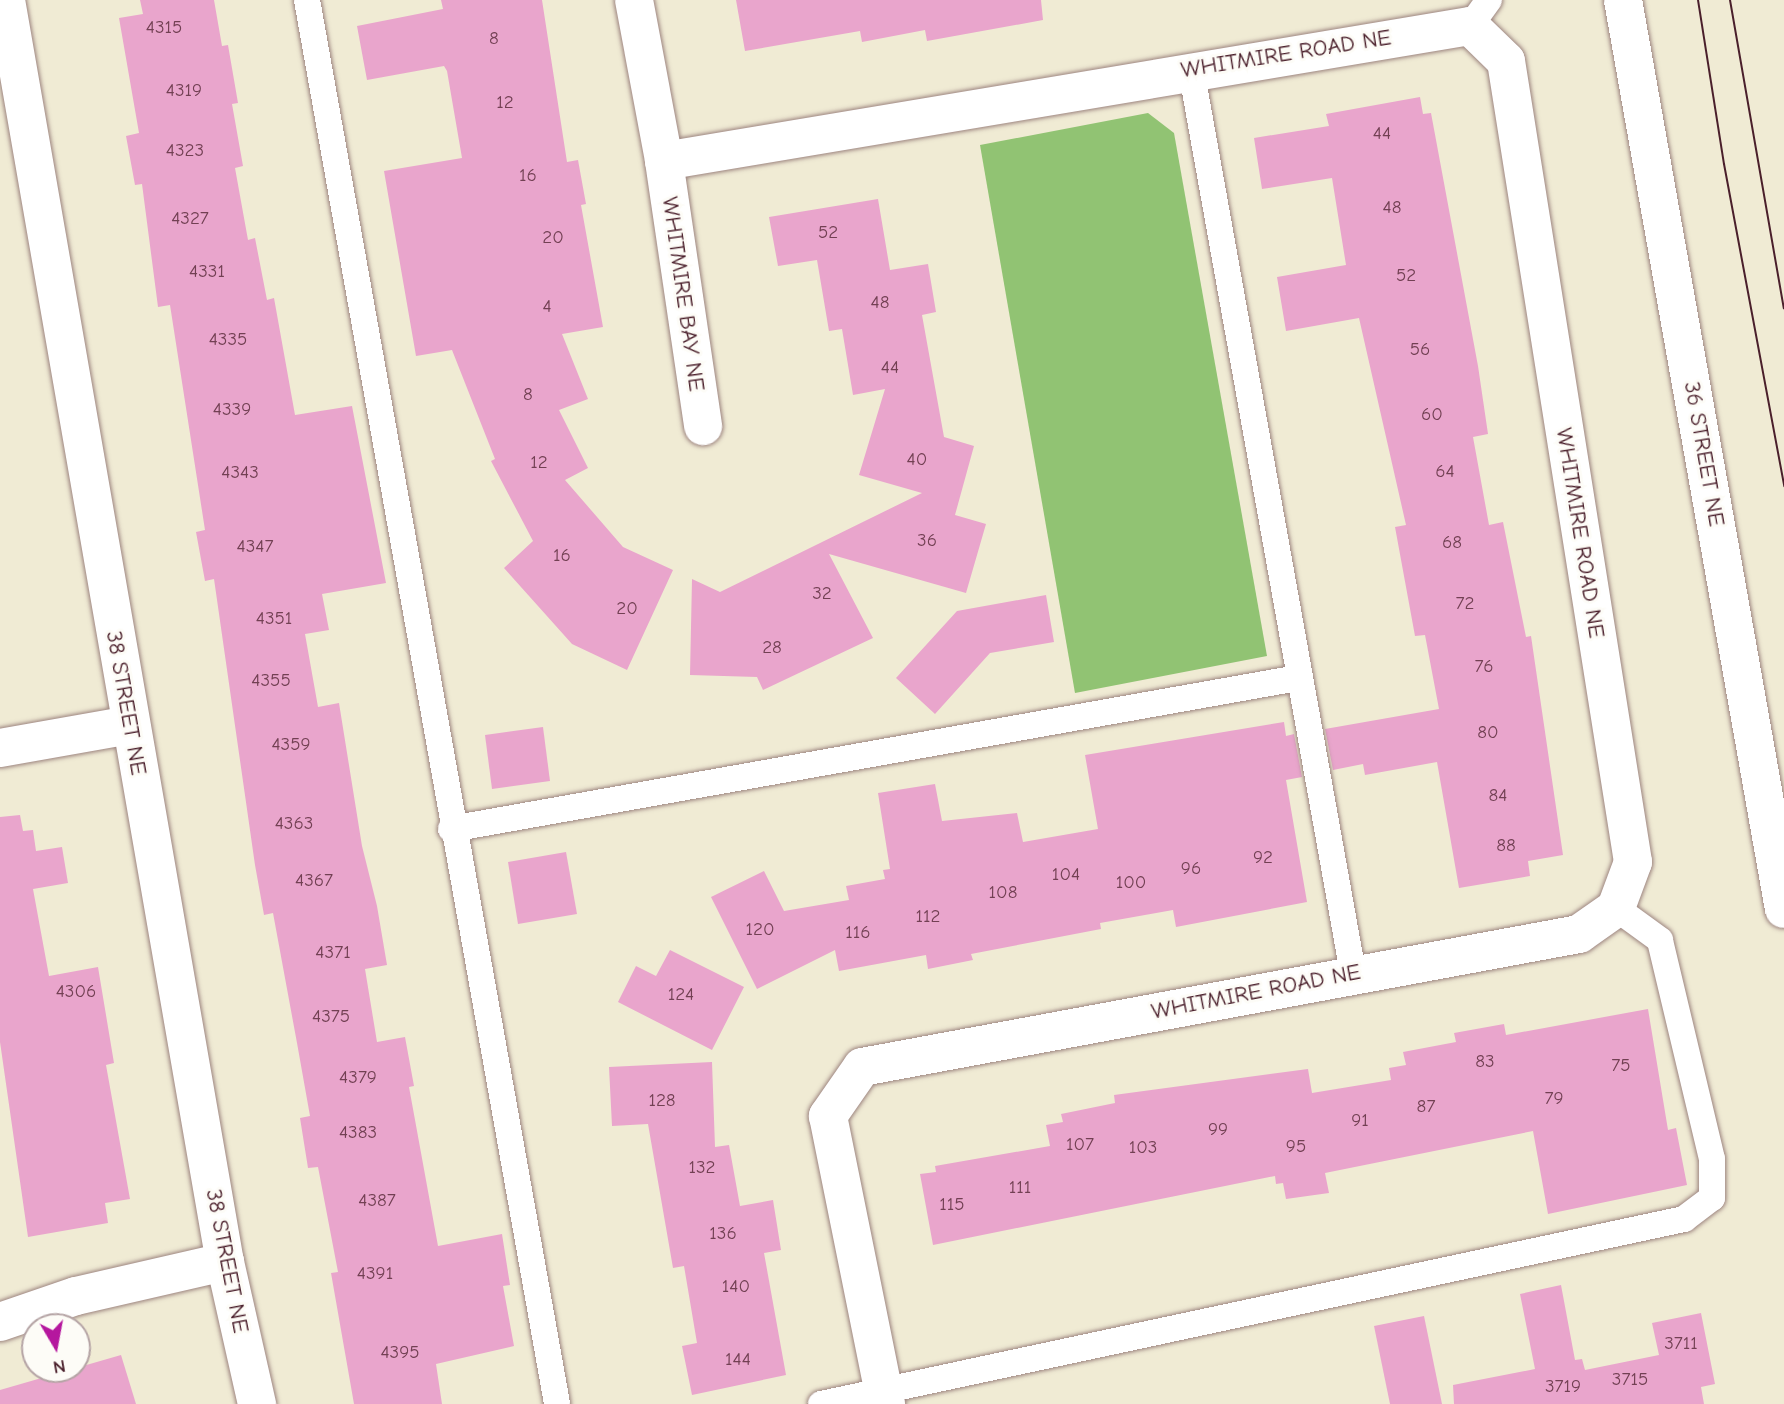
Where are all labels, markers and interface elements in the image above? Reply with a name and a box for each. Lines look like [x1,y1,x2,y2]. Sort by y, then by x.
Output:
house number: 4315 [146,17,182,39]
street label: WHITMIRE ROAD NE [1179,24,1393,84]
house number: 8 [489,28,499,50]
house number: 4319 [166,80,202,102]
house number: 12 [496,92,514,114]
house number: 44 [1373,123,1391,145]
house number: 4323 [166,140,204,162]
house number: 16 [519,165,537,187]
street label: WHITMIRE BAY NE [656,195,710,393]
house number: 48 [1383,197,1401,219]
house number: 4327 [171,208,209,230]
house number: 52 [818,222,838,244]
house number: 20 [542,227,564,249]
house number: 4331 [189,261,225,283]
house number: 52 [1396,265,1416,287]
house number: 48 [871,292,889,314]
house number: 4 [542,296,552,318]
house number: 4335 [209,329,247,351]
house number: 56 [1410,339,1430,361]
house number: 44 [881,357,899,379]
street label: 36 STREET NE [1678,379,1730,529]
house number: 8 [523,384,533,406]
house number: 4339 [213,399,251,421]
house number: 60 [1421,404,1443,426]
street label: WHITMIRE ROAD NE [1550,426,1610,640]
house number: 40 [907,449,927,471]
house number: 12 [530,452,548,474]
house number: 64 [1435,461,1455,483]
house number: 4343 [221,462,259,484]
house number: 36 [917,530,937,552]
house number: 68 [1442,532,1462,554]
house number: 4347 [237,536,273,558]
house number: 16 [553,545,571,567]
house number: 32 [812,583,832,605]
house number: 72 [1456,593,1474,615]
house number: 20 [616,598,638,620]
house number: 4351 [256,608,292,630]
street label: 38 STREET NE [100,629,152,777]
house number: 28 [762,637,782,659]
house number: 76 [1474,656,1494,678]
house number: 4355 [251,670,291,692]
house number: 80 [1477,722,1499,744]
house number: 4359 [271,734,311,756]
house number: 84 [1489,785,1507,807]
house number: 4363 [275,813,313,835]
house number: 88 [1496,835,1516,857]
house number: 92 [1253,847,1273,869]
house number: 96 [1181,858,1201,880]
house number: 104 [1052,864,1080,886]
house number: 4367 [295,870,333,892]
house number: 100 [1116,872,1146,894]
house number: 108 [989,882,1017,904]
house number: 112 [916,906,940,928]
house number: 120 [745,919,775,941]
house number: 116 [845,922,871,944]
house number: 4371 [315,942,351,964]
street label: WHITMIRE ROAD NE [1149,958,1363,1026]
house number: 4306 [56,981,96,1003]
house number: 124 [668,984,694,1006]
house number: 4375 [312,1006,350,1028]
house number: 83 [1475,1051,1495,1073]
house number: 75 [1611,1055,1631,1077]
house number: 4379 [339,1067,377,1089]
house number: 79 [1544,1088,1564,1110]
house number: 128 [648,1090,676,1112]
house number: 87 [1417,1096,1435,1118]
house number: 91 [1351,1110,1369,1132]
house number: 99 [1208,1119,1228,1141]
house number: 4383 [339,1122,377,1144]
house number: 107 [1066,1134,1094,1156]
house number: 95 [1286,1136,1306,1158]
house number: 103 [1129,1137,1157,1159]
house number: 132 [688,1157,716,1179]
house number: 111 [1009,1177,1031,1199]
street label: 38 STREET NE [200,1187,254,1335]
house number: 4387 [358,1190,396,1212]
house number: 115 [939,1194,965,1216]
house number: 136 [709,1223,737,1245]
house number: 4391 [357,1263,393,1285]
house number: 140 [722,1276,750,1298]
north arrow [21,1313,91,1383]
house number: 3711 [1664,1333,1698,1355]
house number: 4395 [380,1342,420,1364]
house number: 144 [725,1349,751,1371]
text: N [51,1355,67,1379]
house number: 3715 [1612,1369,1648,1391]
house number: 3719 [1545,1376,1581,1398]

